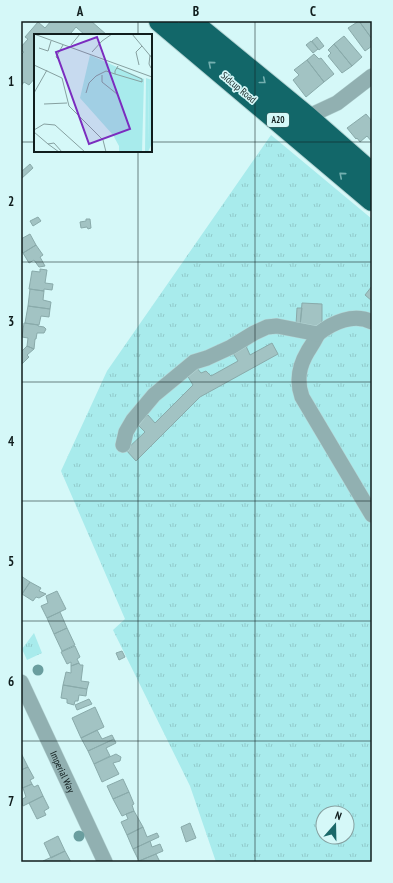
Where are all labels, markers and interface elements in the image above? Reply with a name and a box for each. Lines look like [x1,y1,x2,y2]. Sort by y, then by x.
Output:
text: A [76,3,84,20]
text: B [193,3,199,20]
text: C [310,3,316,20]
inset map [34,34,152,152]
one-way arrow [208,61,216,68]
street label: Sidcup Road [218,69,259,106]
text: 1 [8,73,14,90]
one-way arrow [258,77,266,84]
road number: A20 [267,113,289,127]
one-way arrow [340,172,347,179]
text: 2 [8,193,14,210]
text: 3 [8,313,14,330]
text: 4 [8,433,15,450]
text: 5 [8,553,14,570]
text: 6 [8,673,14,690]
street label: Imperial Way [47,749,78,795]
text: 7 [8,793,14,810]
north arrow [315,805,355,845]
text: N [333,808,344,823]

